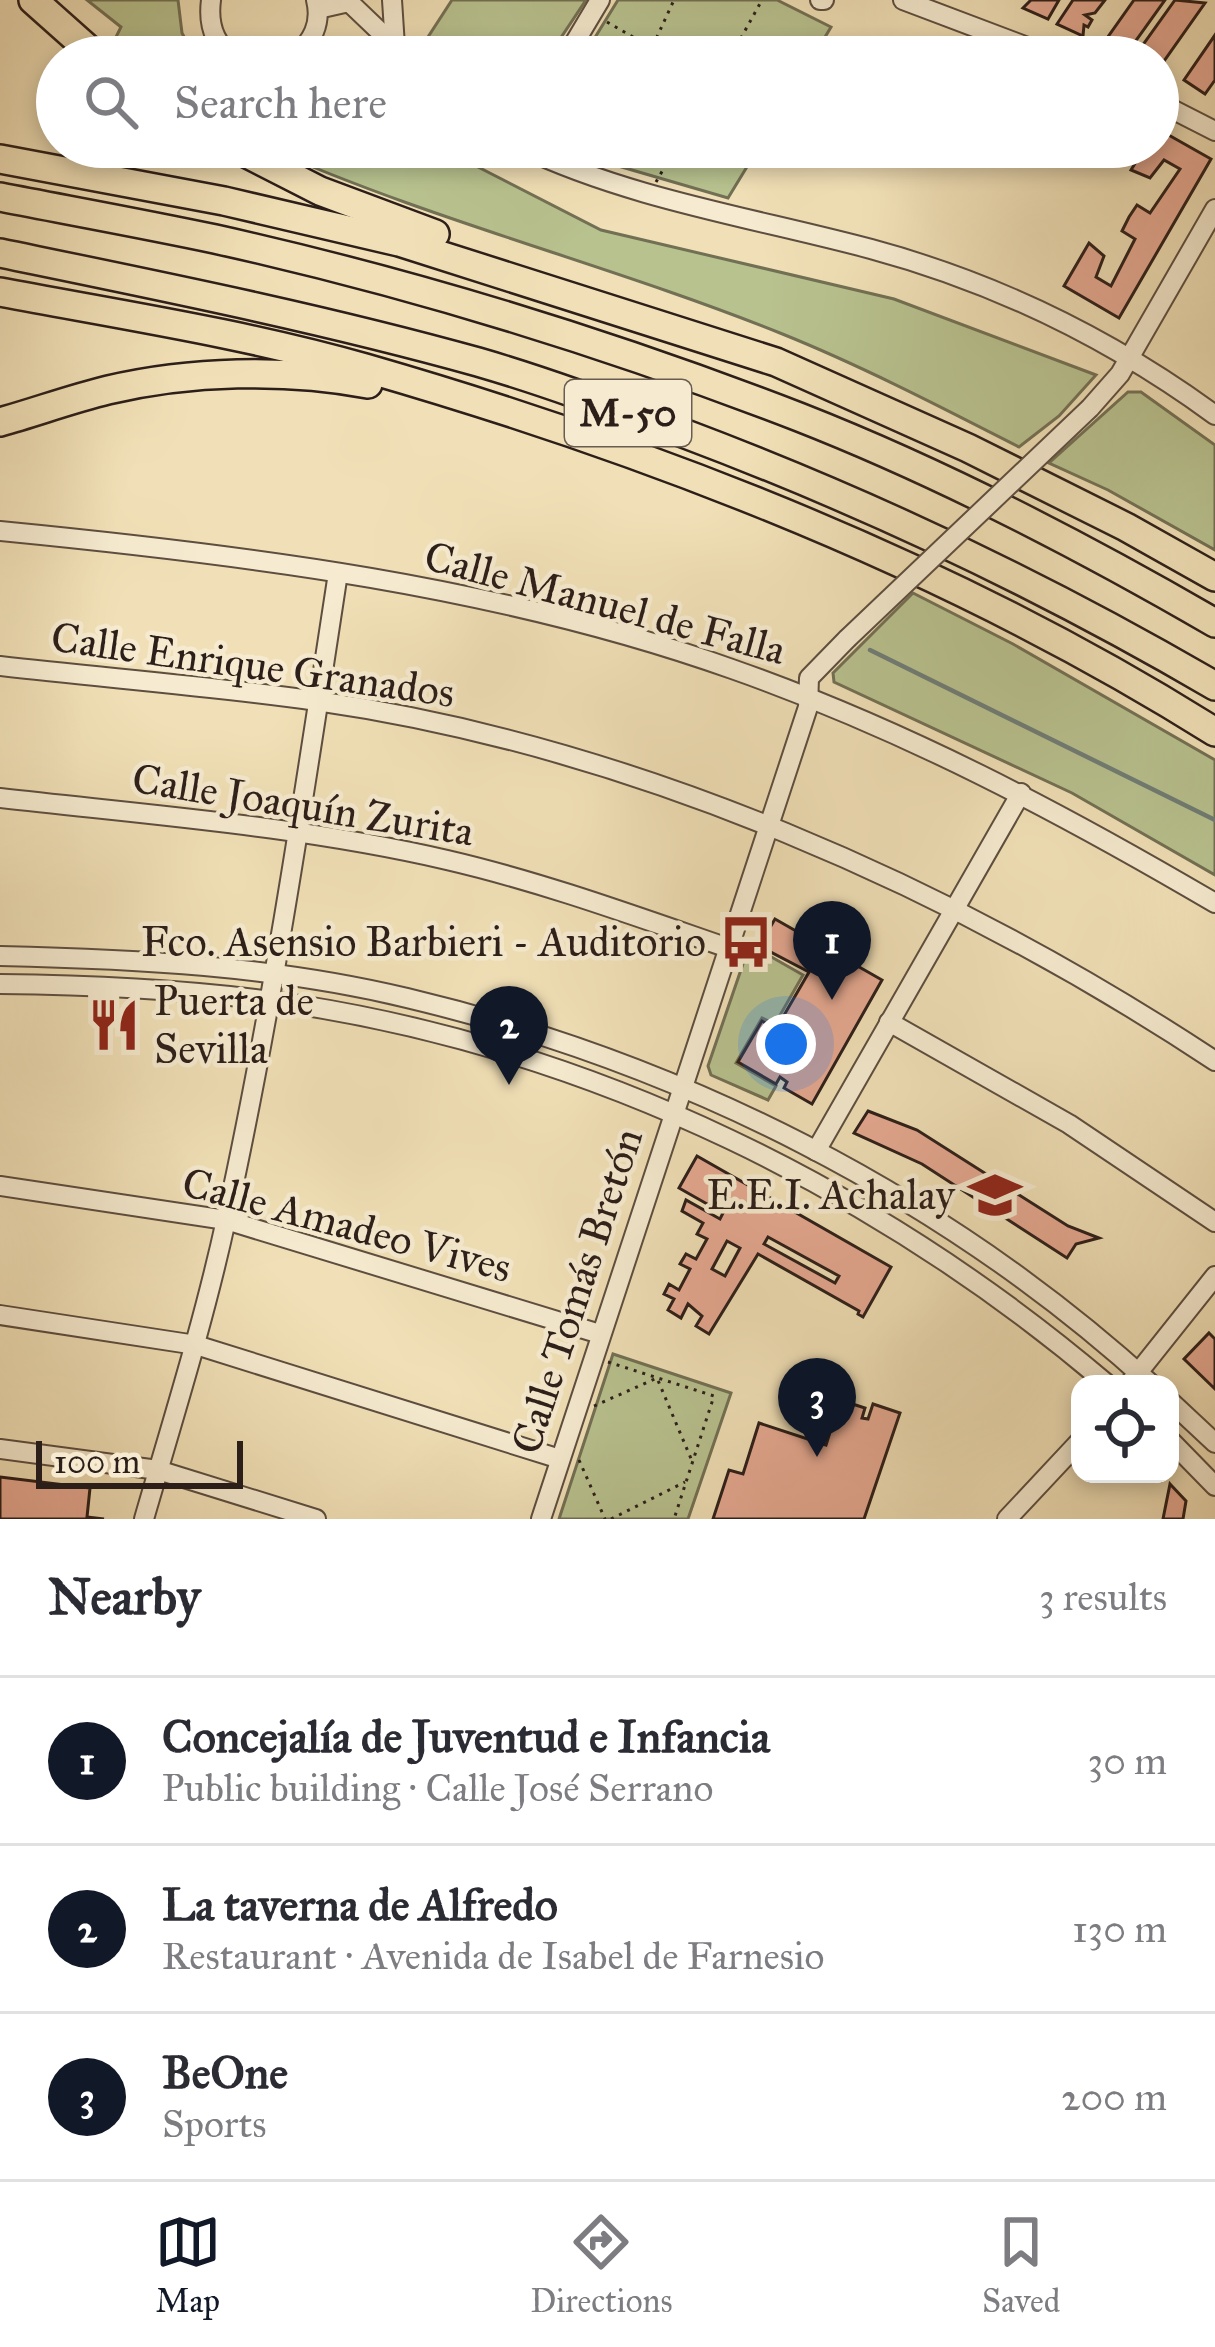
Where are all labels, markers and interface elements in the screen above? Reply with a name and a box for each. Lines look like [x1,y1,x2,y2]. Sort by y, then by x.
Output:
search box [36,36,1179,168]
icon: search [78,69,144,135]
text: Search here [174,75,387,130]
road number: M-50 [565,380,691,446]
street label: Calle Manuel de Falla [419,530,791,676]
street label: Calle Enrique Granados [48,611,458,719]
street label: Calle Joaquín Zurita [129,752,478,858]
pin: 1 [793,901,871,1000]
bus stop icon: Fco. Asensio Barbieri - Auditorio [717,913,775,971]
place label: Fco. Asensio Barbieri - Auditorio [141,916,706,968]
place label: Puerta de Sevilla [154,975,314,1075]
pin: 2 [470,986,548,1085]
restaurant icon: Puerta de Sevilla [85,996,143,1054]
your location [756,1014,816,1074]
street label: Calle Tomás Bretón [500,1122,654,1460]
street label: Calle Amadeo Vives [177,1156,517,1294]
school or university icon: E.E.I. Achalay [966,1166,1024,1224]
place label: E.E.I. Achalay [706,1169,956,1221]
pin: 3 [778,1358,856,1457]
map controls [1071,1375,1179,1483]
button: locate [1071,1375,1179,1483]
scale bar [36,1435,243,1488]
text: 100 m [54,1442,140,1482]
text: Nearby [48,1566,200,1628]
text: 3 results [1039,1573,1167,1621]
text: Concejalía de Juventud e Infancia [162,1709,770,1764]
text: 1 [79,1737,95,1785]
text: 30 m [1088,1737,1167,1785]
text: Public building · Calle José Serrano [162,1764,713,1812]
text: La taverna de Alfredo [162,1877,558,1932]
text: 2 [77,1905,97,1953]
text: 130 m [1072,1905,1167,1953]
text: Restaurant · Avenida de Isabel de Farnesio [162,1932,825,1980]
text: BeOne [162,2045,288,2100]
text: 3 [79,2073,95,2121]
text: 200 m [1061,2073,1167,2121]
text: Sports [162,2100,266,2148]
tab: Map [155,2209,221,2321]
tab: Directions [530,2209,672,2321]
tab: Saved [982,2209,1060,2321]

